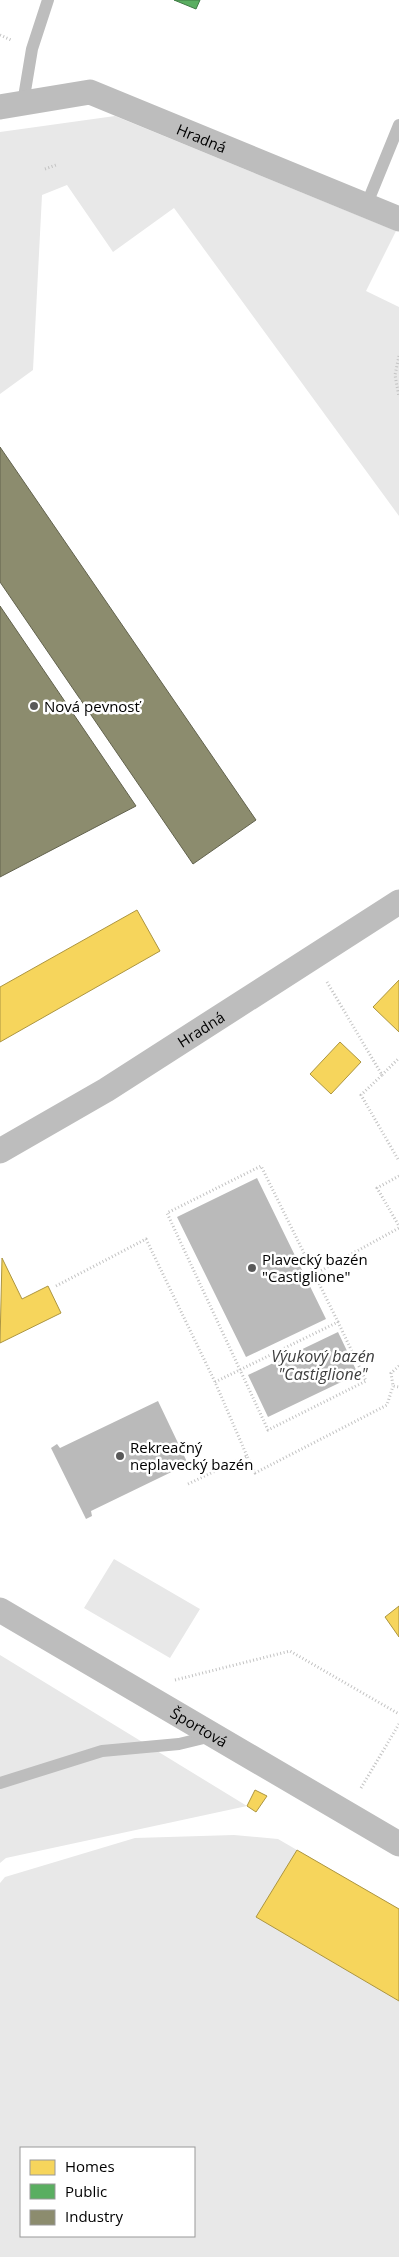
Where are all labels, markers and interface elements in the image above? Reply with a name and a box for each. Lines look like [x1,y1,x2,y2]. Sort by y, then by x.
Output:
street label: Hradná [174,119,230,157]
place label: Nová pevnosť [44,696,142,716]
marker: Nová pevnosť [28,700,40,712]
street label: Hradná [173,1007,228,1052]
place label: Plavecký bazén "Castiglione" [262,1249,368,1286]
marker: Plavecký bazén "Castiglione" [246,1262,258,1274]
water label: Výukový bazén "Castiglione" [271,1345,375,1385]
place label: Rekreačný neplavecký bazén [130,1437,253,1474]
marker: Rekreačný neplavecký bazén [114,1450,126,1462]
street label: Športová [167,1702,231,1751]
legend [20,2147,195,2237]
text: Homes [65,2156,115,2176]
text: Public [65,2181,107,2201]
text: Industry [65,2206,123,2226]

